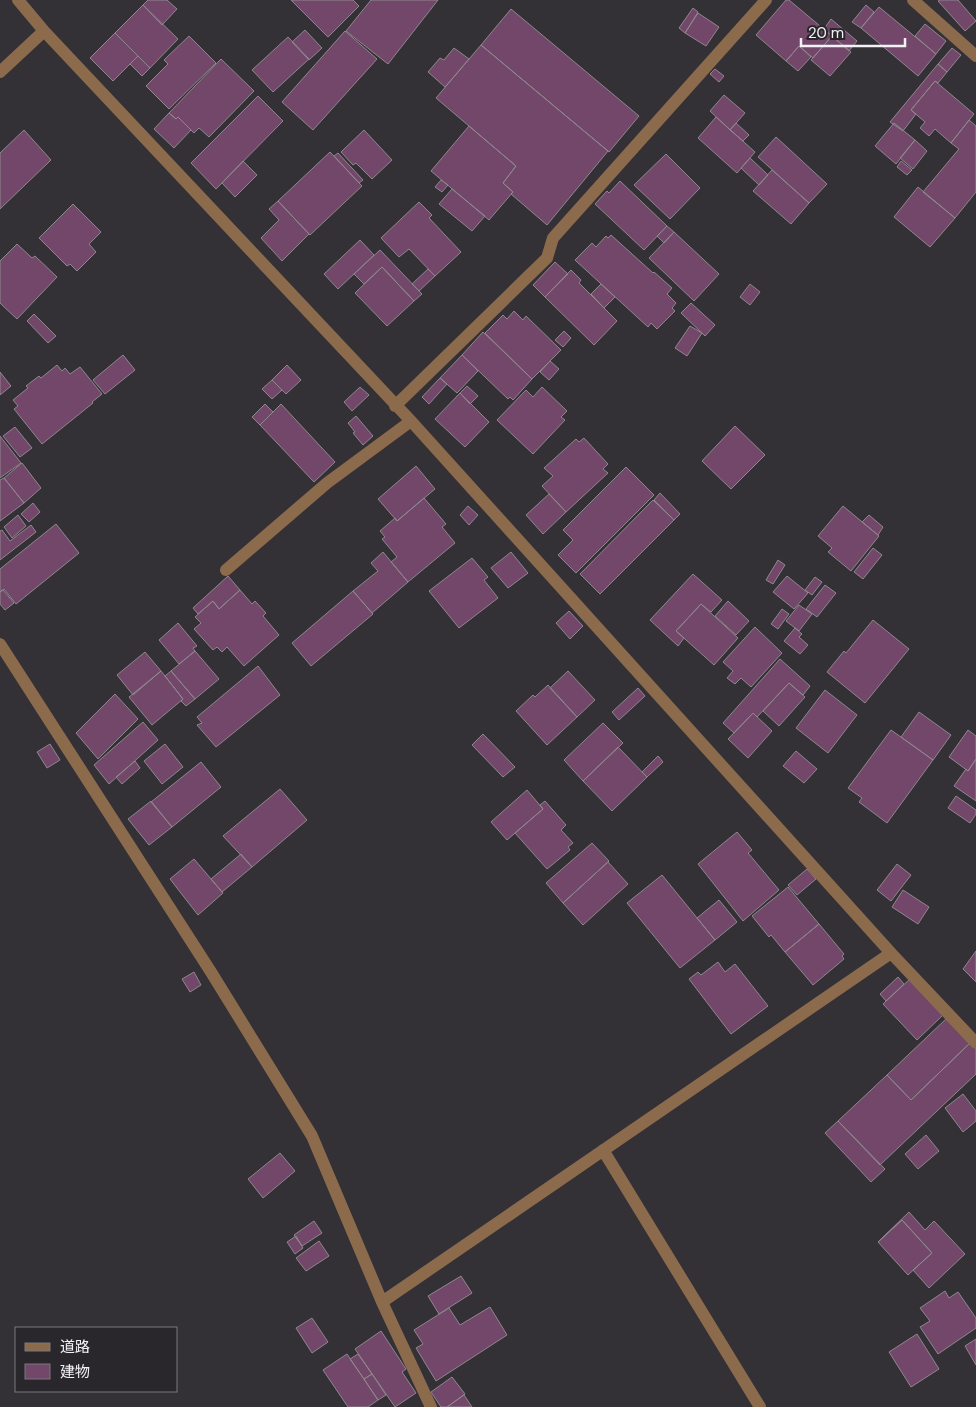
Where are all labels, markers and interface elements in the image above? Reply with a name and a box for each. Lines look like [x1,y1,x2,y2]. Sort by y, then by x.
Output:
scale bar [801,15,905,47]
text: 20 m [808,23,844,43]
legend [15,1327,178,1392]
text: 道路 [60,1337,90,1357]
text: 建物 [60,1362,90,1382]

